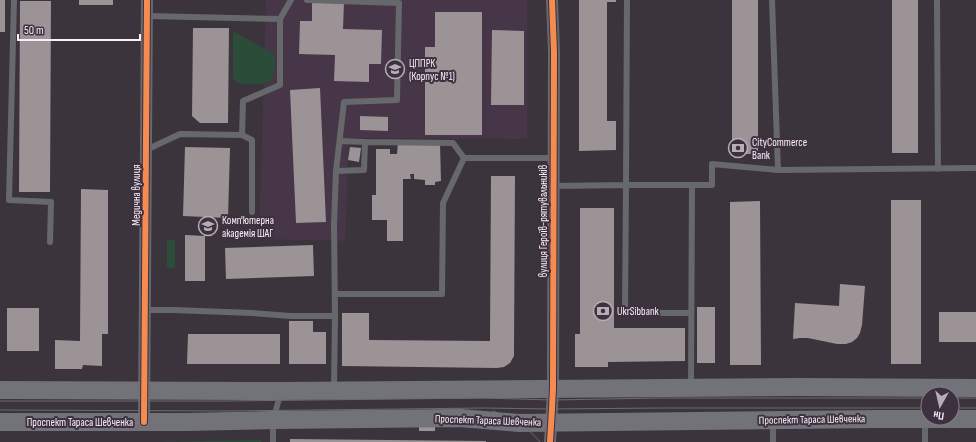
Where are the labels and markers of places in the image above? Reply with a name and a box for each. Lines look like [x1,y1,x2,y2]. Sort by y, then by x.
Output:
place label: ЦППРК (Корпус №1) [409,57,455,83]
school or university icon: ЦППРК (Корпус №1) [384,58,406,80]
place label: CityCommerce Bank [752,136,807,162]
bank icon: CityCommerce Bank [727,137,749,159]
place label: Комп'ютерна академія ШАГ [222,214,274,240]
school or university icon: Комп'ютерна академія ШАГ [197,215,219,237]
bank icon: UkrSibbank [592,300,614,322]
place label: UkrSibbank [617,305,660,318]

